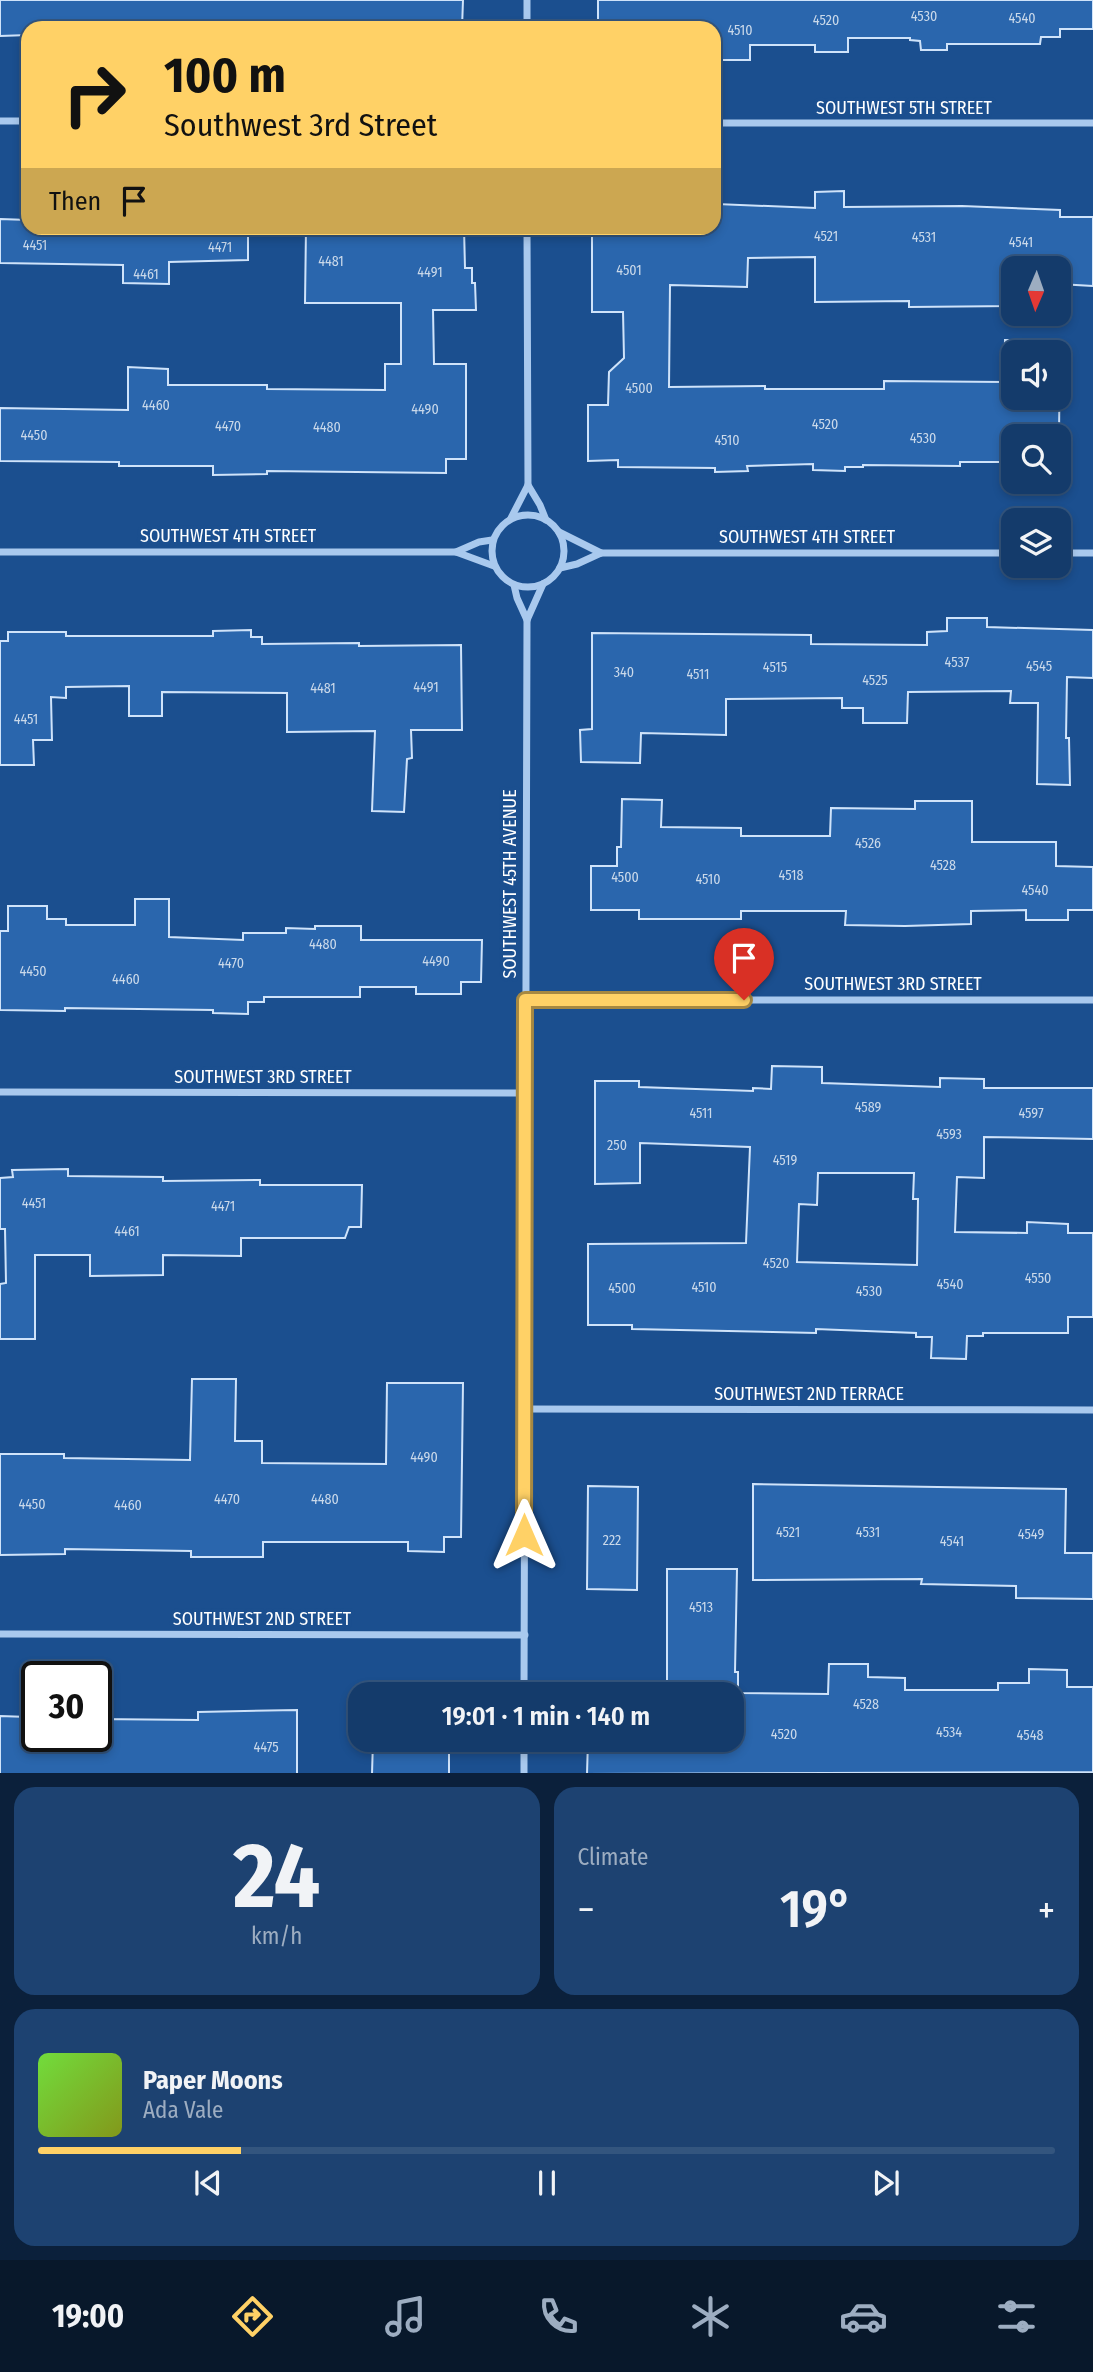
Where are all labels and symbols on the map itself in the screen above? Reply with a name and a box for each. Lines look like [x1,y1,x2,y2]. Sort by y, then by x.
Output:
house number: 4530 [911,8,937,25]
house number: 4540 [1008,10,1036,27]
house number: 4520 [813,12,839,29]
house number: 4510 [727,22,753,39]
street label: SOUTHWEST 5TH STREET [816,97,993,119]
house number: 4521 [814,228,838,245]
house number: 4531 [912,229,936,246]
house number: 4541 [1009,234,1033,251]
house number: 4451 [23,237,47,254]
house number: 4471 [208,239,232,256]
house number: 4481 [318,253,344,270]
north arrow [1001,256,1071,326]
house number: 4501 [616,262,642,279]
house number: 4491 [417,264,443,281]
house number: 4461 [133,266,159,283]
house number: 4500 [625,380,653,397]
house number: 4460 [142,397,170,414]
house number: 4490 [411,401,439,418]
house number: 4520 [812,416,838,433]
house number: 4470 [215,418,241,435]
house number: 4480 [313,419,341,436]
house number: 4450 [20,427,48,444]
house number: 4530 [910,430,936,447]
house number: 4510 [714,432,740,449]
street label: SOUTHWEST 4TH STREET [140,525,317,547]
street label: SOUTHWEST 4TH STREET [719,526,896,548]
house number: 4537 [945,654,970,671]
house number: 4545 [1026,658,1052,675]
house number: 4515 [763,659,787,676]
house number: 340 [614,664,634,681]
house number: 4511 [686,666,710,683]
house number: 4525 [862,672,888,689]
house number: 4491 [413,679,439,696]
house number: 4481 [310,680,336,697]
house number: 4451 [14,711,38,728]
street label: SOUTHWEST 45TH AVENUE [499,789,521,979]
house number: 4526 [855,835,881,852]
house number: 4528 [930,857,956,874]
house number: 4518 [779,867,803,884]
house number: 4500 [611,869,639,886]
house number: 4510 [695,871,721,888]
house number: 4540 [1021,882,1049,899]
pin [714,928,774,1000]
house number: 4480 [309,936,337,953]
house number: 4490 [422,953,450,970]
house number: 4470 [218,955,244,972]
house number: 4450 [19,963,47,980]
house number: 4460 [112,971,140,988]
street label: SOUTHWEST 3RD STREET [804,973,982,995]
street label: SOUTHWEST 3RD STREET [174,1066,352,1088]
house number: 4589 [855,1099,882,1116]
house number: 4511 [689,1105,713,1122]
house number: 4597 [1018,1105,1044,1122]
house number: 4593 [936,1126,962,1143]
house number: 250 [607,1137,627,1154]
house number: 4519 [773,1152,798,1169]
house number: 4451 [22,1195,46,1212]
house number: 4471 [211,1198,235,1215]
house number: 4461 [114,1223,140,1240]
house number: 4520 [763,1255,789,1272]
house number: 4550 [1025,1270,1051,1287]
house number: 4540 [936,1276,964,1293]
house number: 4510 [691,1279,717,1296]
house number: 4500 [608,1280,636,1297]
house number: 4530 [856,1283,882,1300]
street label: SOUTHWEST 2ND TERRACE [714,1383,904,1405]
house number: 4490 [410,1449,438,1466]
house number: 4470 [214,1491,240,1508]
house number: 4480 [311,1491,339,1508]
house number: 4450 [18,1496,46,1513]
house number: 4460 [114,1497,142,1514]
position arrow [487,1498,561,1572]
house number: 4521 [776,1524,800,1541]
house number: 4531 [856,1524,880,1541]
house number: 4549 [1018,1526,1044,1543]
house number: 222 [603,1532,621,1549]
house number: 4541 [940,1533,964,1550]
house number: 4513 [689,1599,713,1616]
street label: SOUTHWEST 2ND STREET [173,1608,352,1630]
speed limit sign: 30 [21,1661,112,1752]
house number: 4528 [853,1696,879,1713]
house number: 4534 [936,1724,962,1741]
house number: 4520 [771,1726,797,1743]
house number: 4548 [1017,1727,1043,1744]
house number: 4475 [253,1739,279,1756]

